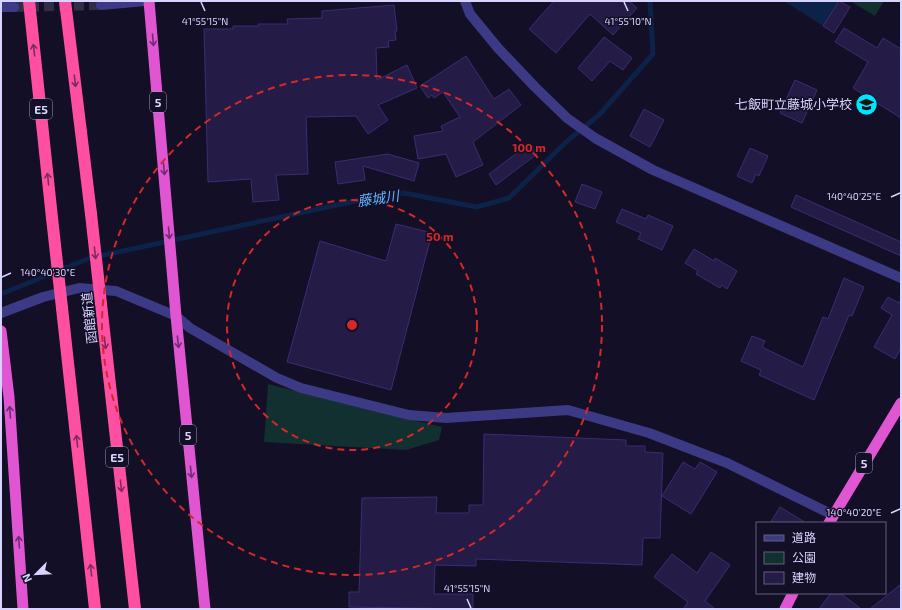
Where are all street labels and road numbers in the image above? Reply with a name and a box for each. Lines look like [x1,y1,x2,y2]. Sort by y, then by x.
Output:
road number: 5 [150,92,166,112]
road number: E5 [30,99,52,119]
street label: 函館新道 [78,291,100,345]
road number: 5 [180,425,196,445]
road number: E5 [106,447,128,467]
road number: 5 [856,453,872,473]

